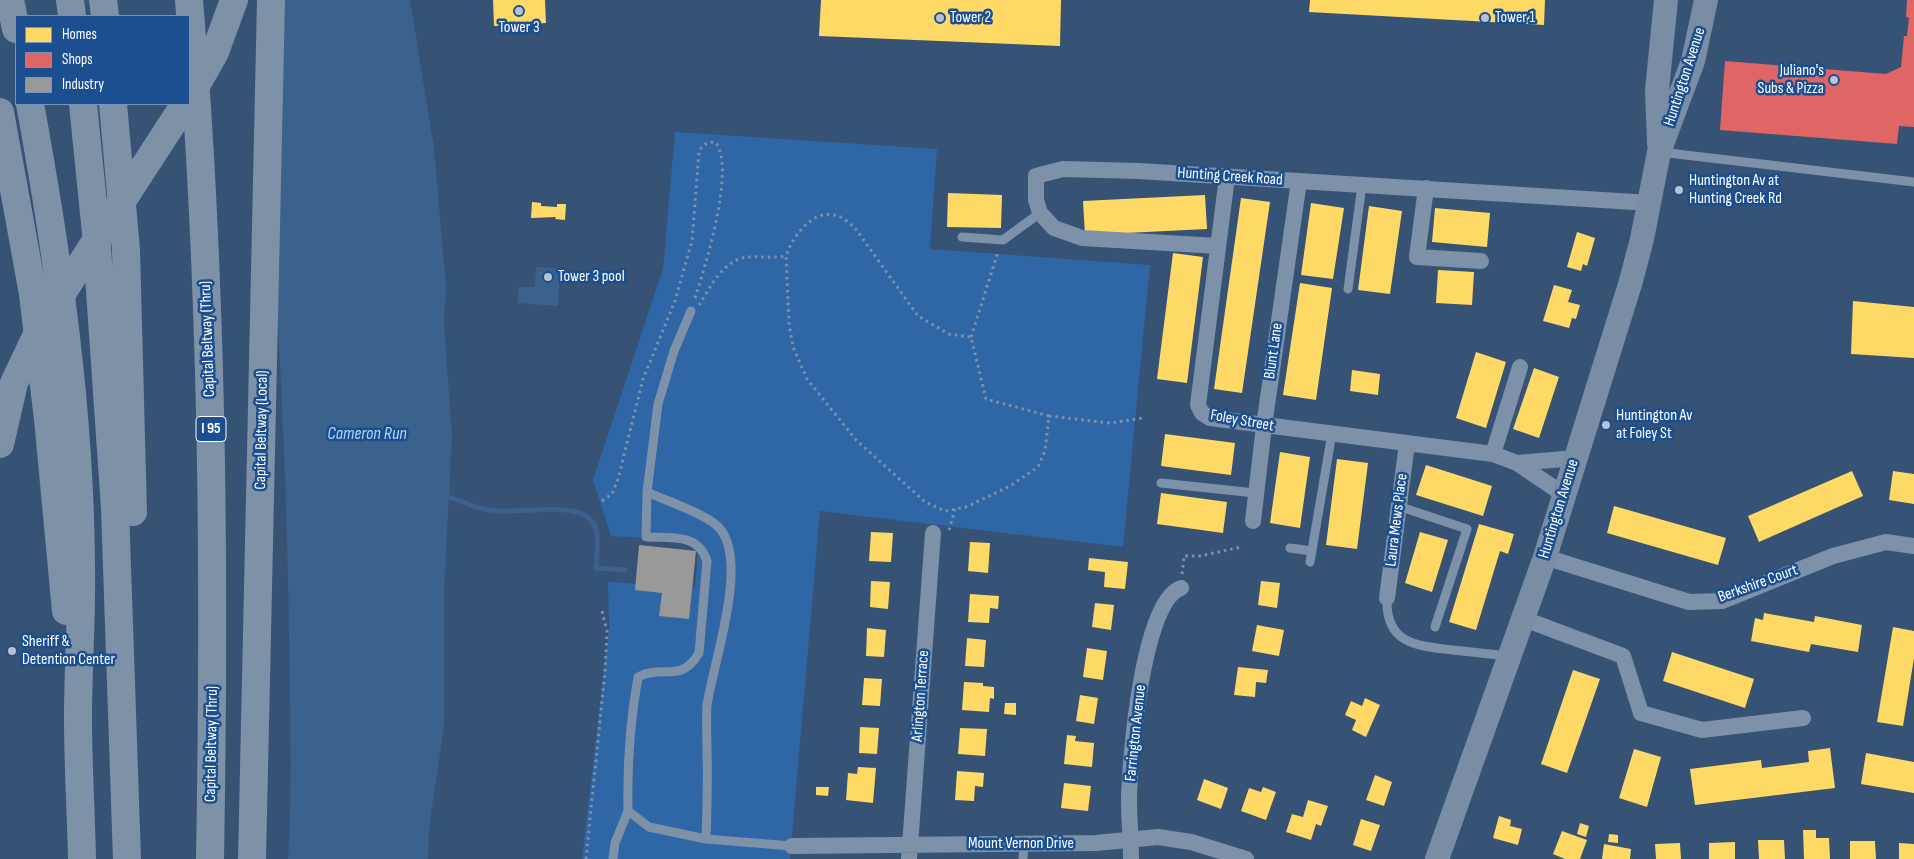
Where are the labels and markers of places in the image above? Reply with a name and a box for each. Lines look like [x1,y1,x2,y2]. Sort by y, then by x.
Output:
marker: Tower 3 [513,5,525,17]
place label: Tower 2 [950,8,991,28]
place label: Tower 1 [1495,8,1535,28]
marker: Tower 2 [934,12,946,24]
marker: Tower 1 [1479,12,1491,24]
place label: Tower 3 [498,18,540,38]
place label: Juliano's Subs & Pizza [1758,61,1824,99]
marker: Juliano's Subs & Pizza [1828,74,1840,86]
place label: Huntington Av at Hunting Creek Rd [1689,171,1782,209]
marker: Huntington Av at Hunting Creek Rd [1673,184,1685,196]
place label: Tower 3 pool [558,267,625,287]
marker: Tower 3 pool [542,271,554,283]
place label: Huntington Av at Foley St [1616,406,1692,444]
marker: Huntington Av at Foley St [1600,419,1612,431]
place label: Sheriff & Detention Center [22,632,115,670]
marker: Sheriff & Detention Center [6,645,18,657]

